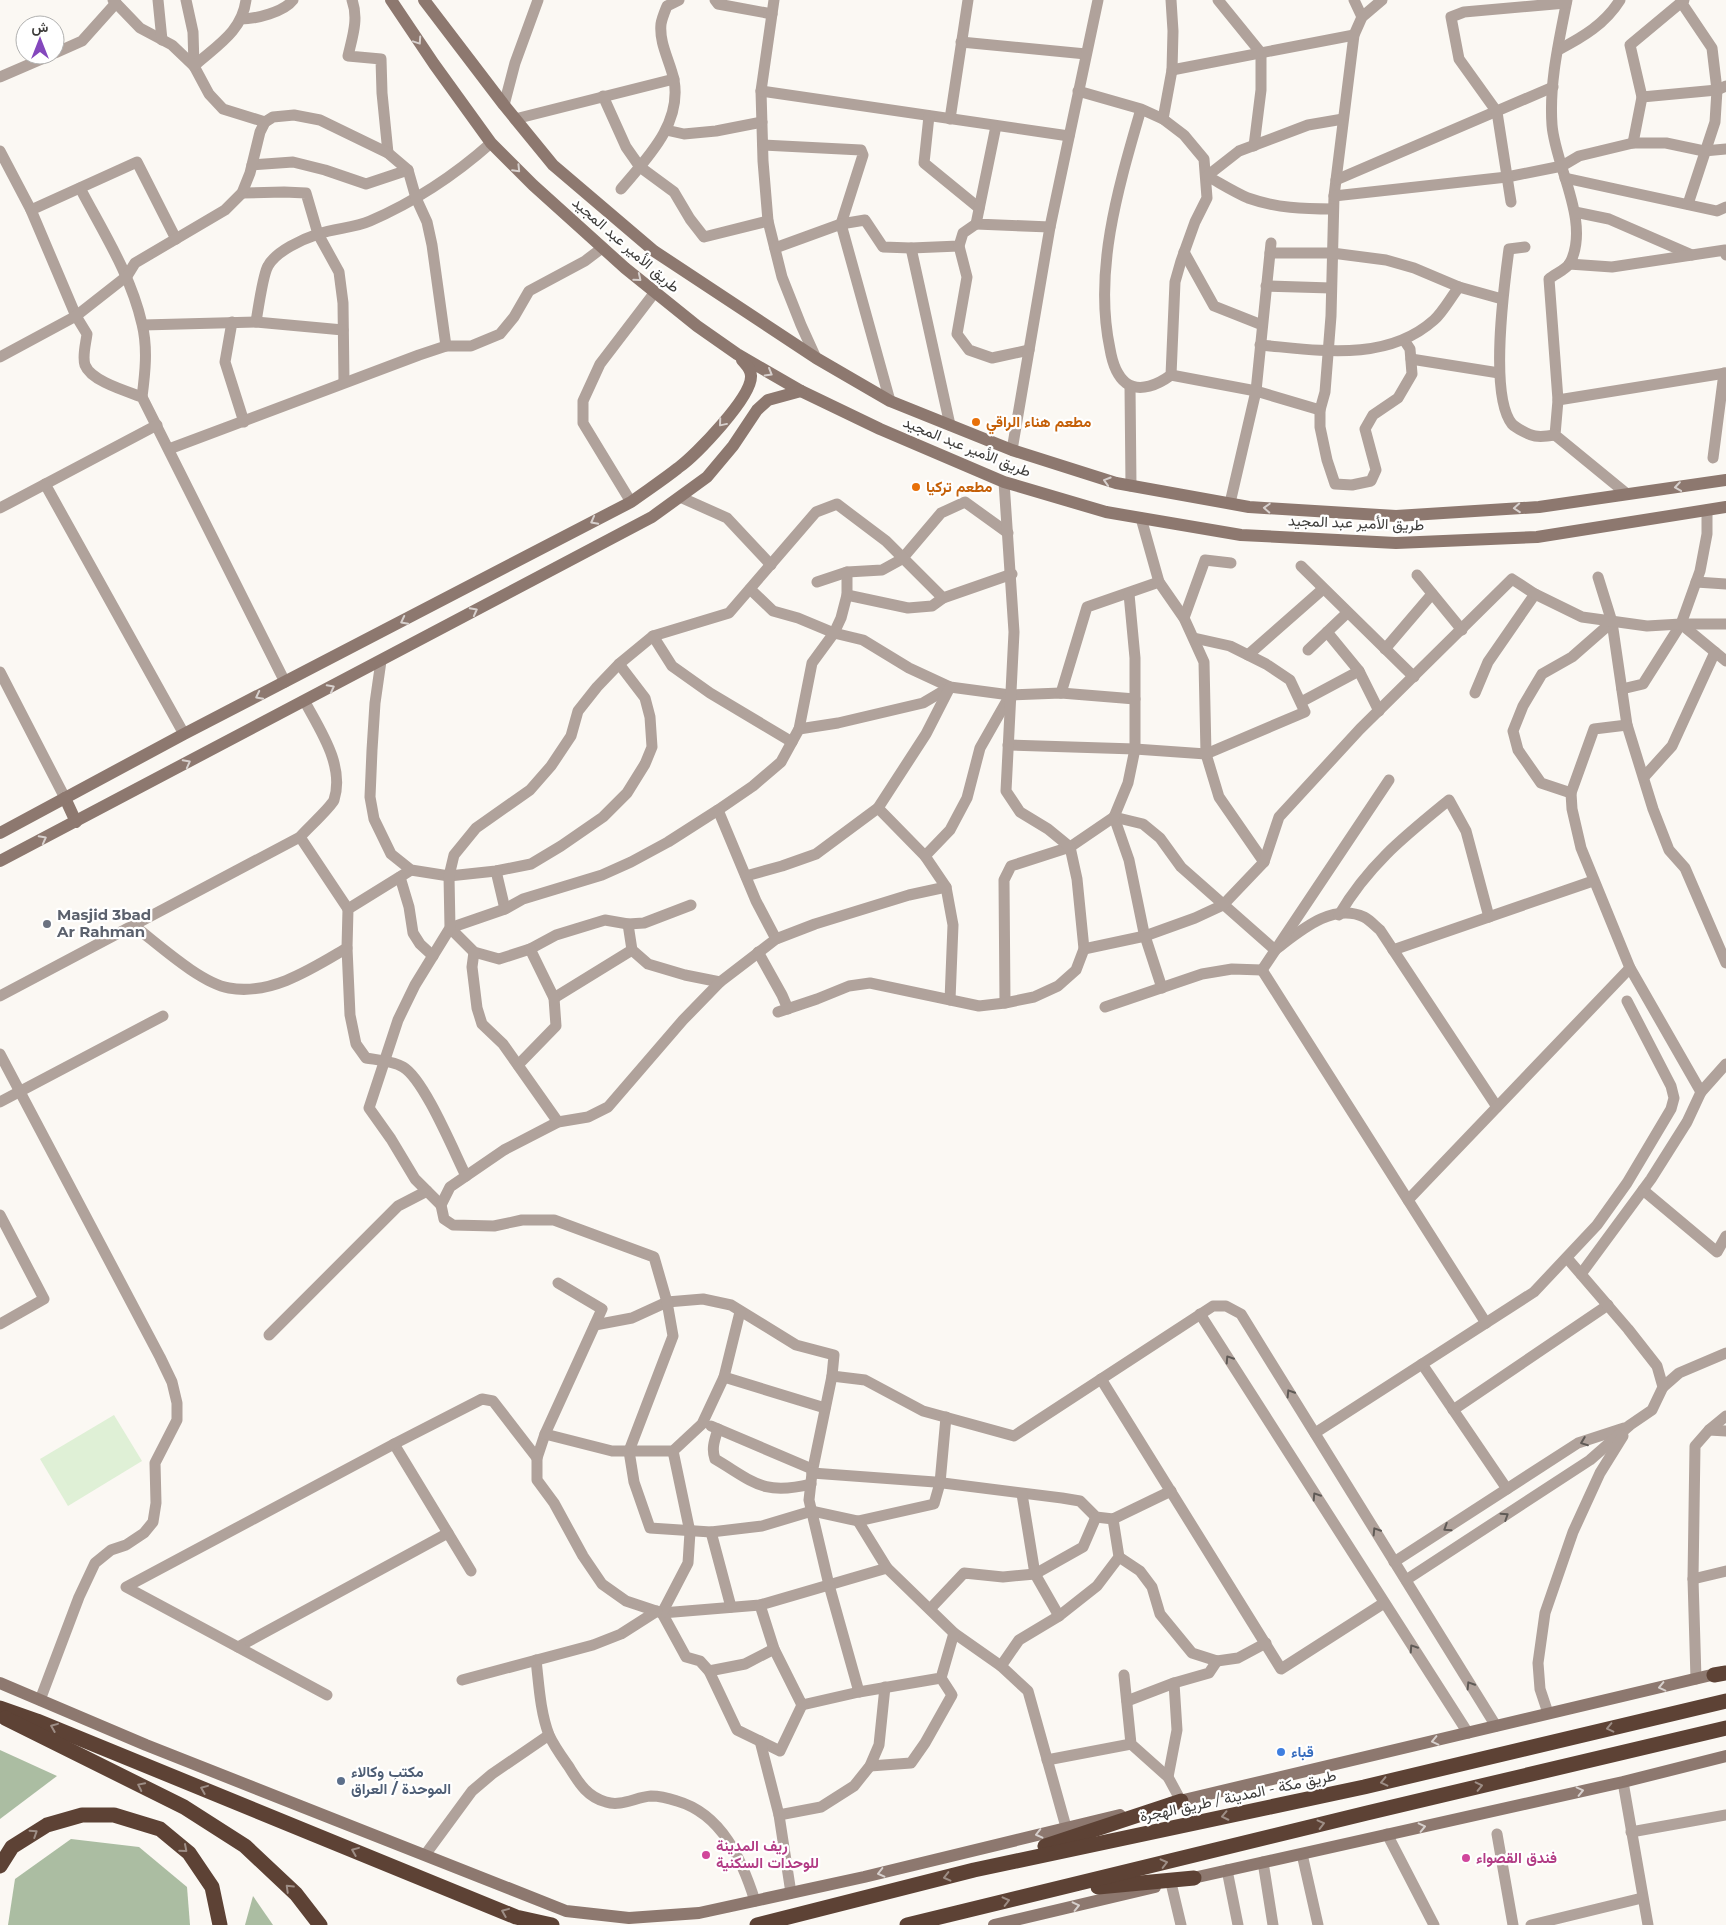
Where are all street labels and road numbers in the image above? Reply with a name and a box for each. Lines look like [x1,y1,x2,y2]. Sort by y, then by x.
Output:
street label: طريق الأمير عبد المجيد [568,193,684,297]
street label: طريق الأمير عبد المجيد [900,412,1034,482]
street label: طريق الأمير عبد المجيد [1287,511,1425,535]
street label: طريق مكة - المدينة / طريق الهجرة [1138,1765,1338,1827]

